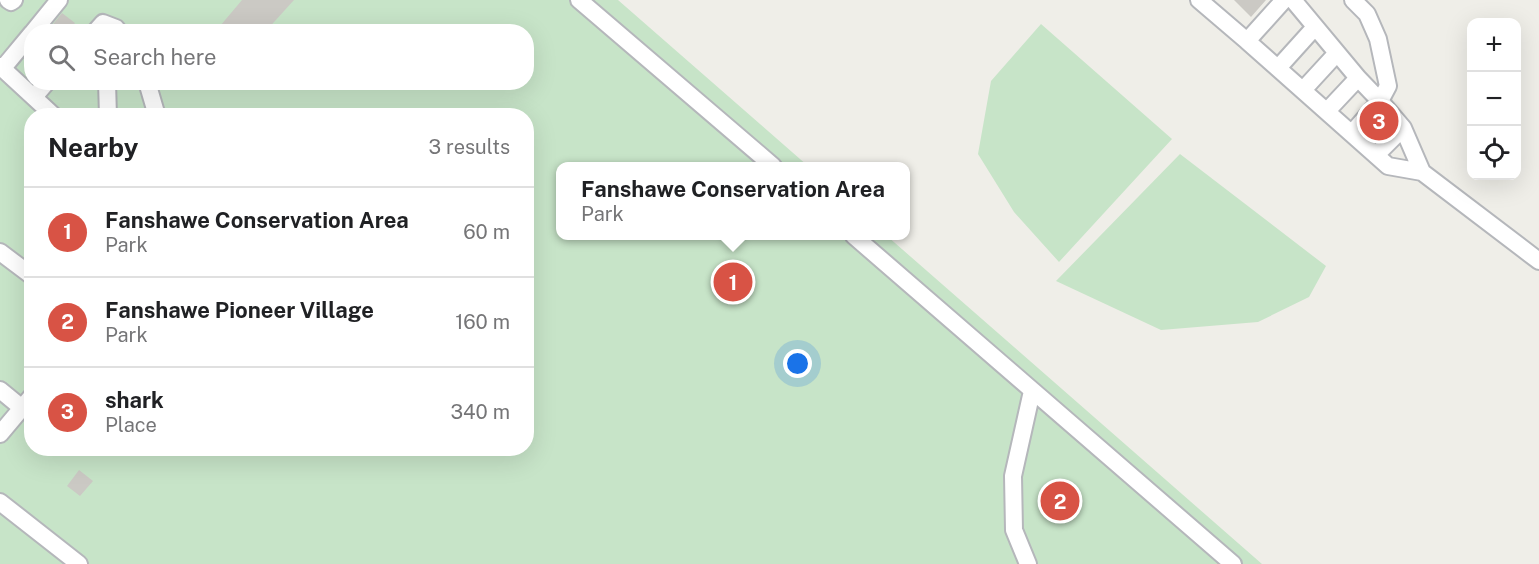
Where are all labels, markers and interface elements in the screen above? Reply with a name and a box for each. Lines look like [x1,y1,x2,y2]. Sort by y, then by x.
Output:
map controls [1467,18,1521,180]
button: + [1467,18,1521,72]
search box [24,24,534,90]
icon: search [45,41,78,74]
text: Search here [93,44,217,70]
button: − [1467,72,1521,126]
pin: 3 [1360,98,1398,144]
button: locate [1467,126,1521,180]
text: Nearby [48,132,138,163]
text: 3 results [429,135,510,159]
popup [556,162,910,240]
text: Fanshawe Conservation Area [581,176,885,202]
text: Park [581,202,624,226]
text: Fanshawe Conservation Area [105,207,409,233]
text: 1 [63,220,72,244]
text: 60 m [463,220,510,244]
text: Park [105,233,148,257]
pin: 1 [714,260,752,304]
text: Fanshawe Pioneer Village [105,297,374,323]
text: 2 [61,310,74,334]
text: 160 m [455,310,510,334]
text: Park [105,323,148,347]
your location [783,349,812,378]
text: shark [105,387,164,413]
text: 3 [61,400,74,424]
text: 340 m [450,400,510,424]
text: Place [105,413,157,437]
pin: 2 [1040,478,1080,524]

